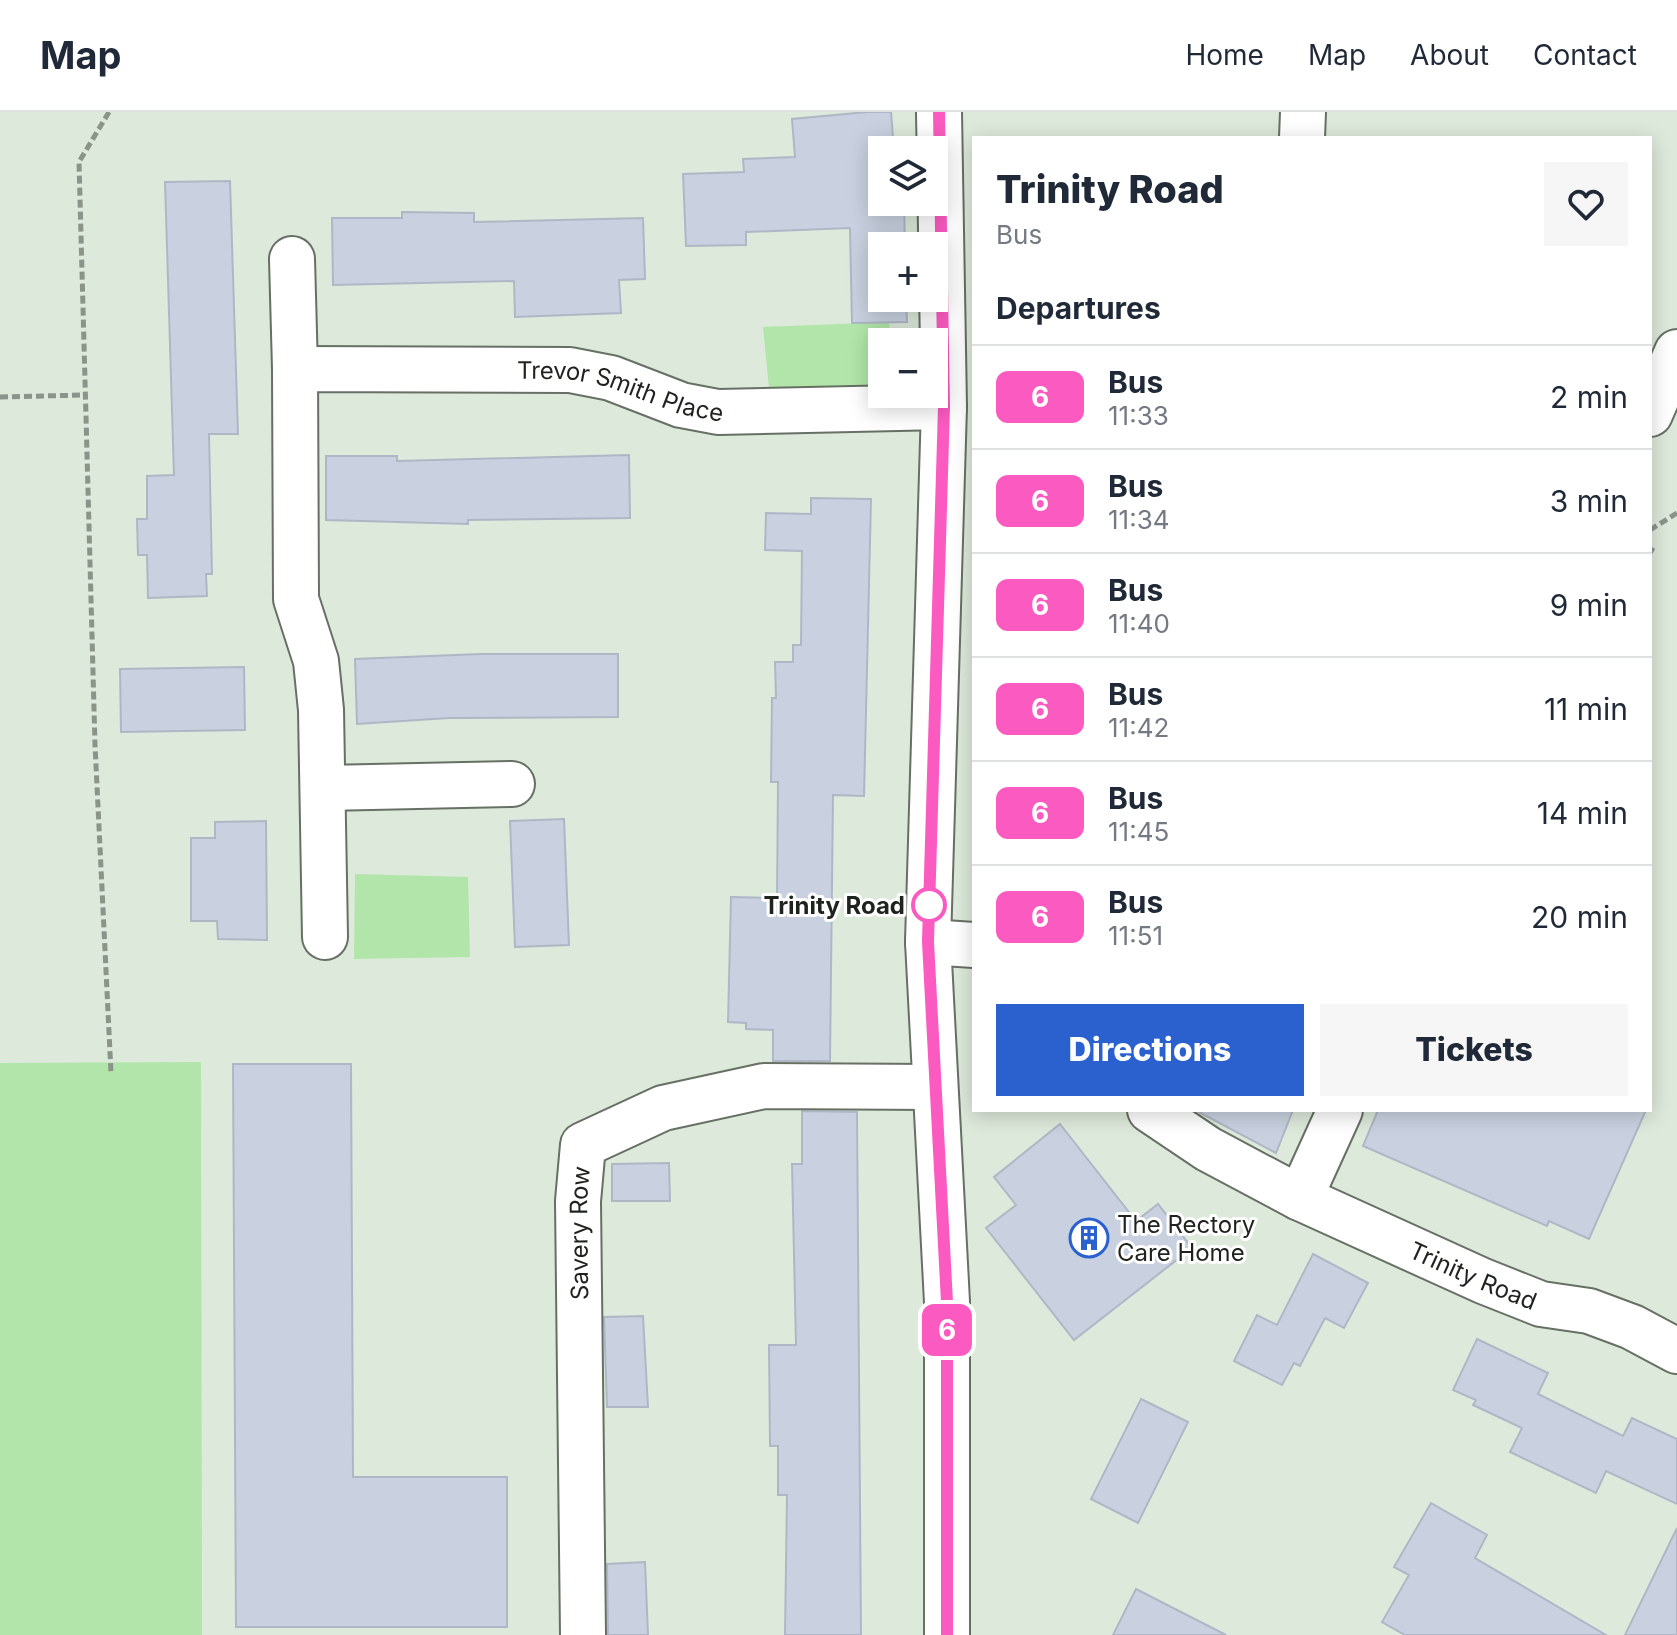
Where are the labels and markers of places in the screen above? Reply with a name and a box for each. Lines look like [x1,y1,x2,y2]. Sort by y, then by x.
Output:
marker: Trinity Road [912,888,946,922]
place label: Trinity Road [764,891,905,920]
place label: The Rectory Care Home [1117,1210,1255,1267]
building icon: The Rectory Care Home [1068,1217,1110,1259]

